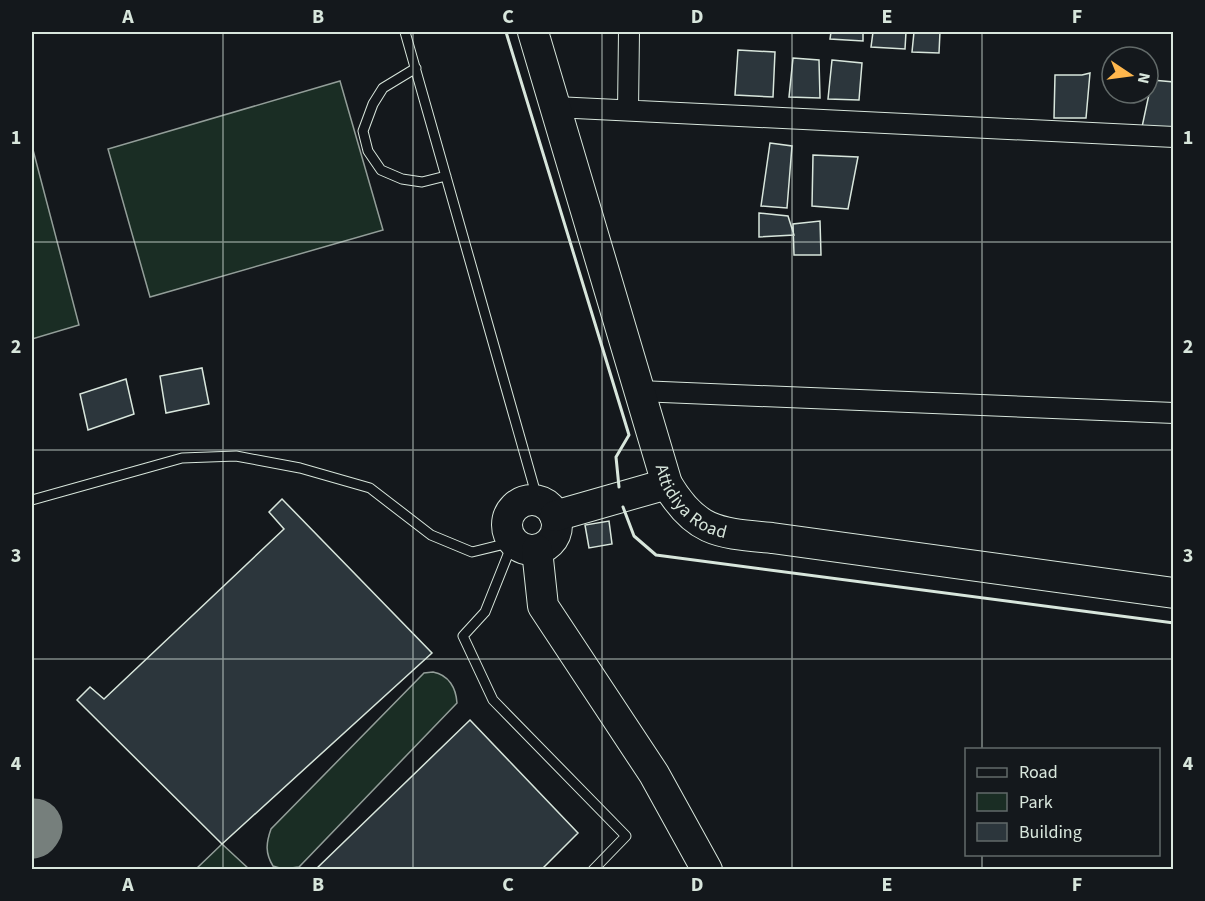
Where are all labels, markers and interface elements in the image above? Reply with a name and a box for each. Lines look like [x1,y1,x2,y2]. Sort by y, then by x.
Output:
text: A [121,3,134,31]
text: B [312,3,324,31]
text: C [502,3,514,31]
text: D [691,3,703,31]
text: E [882,3,892,31]
text: F [1072,3,1082,31]
north arrow [1100,45,1160,105]
text: N [1132,70,1156,86]
text: 1 [11,124,21,152]
text: 1 [1183,124,1193,152]
text: 2 [11,333,21,361]
text: 2 [1183,333,1193,361]
street label: Attidiya Road [649,461,730,545]
text: 3 [11,542,21,570]
text: 3 [1183,542,1193,570]
legend [965,748,1160,856]
text: 4 [11,750,22,778]
text: 4 [1183,750,1194,778]
text: Road [1019,760,1058,785]
text: Park [1019,790,1053,815]
text: Building [1019,820,1082,845]
text: A [121,871,134,899]
text: B [312,871,324,899]
text: C [502,871,514,899]
text: D [691,871,703,899]
text: E [882,871,892,899]
text: F [1072,871,1082,899]

